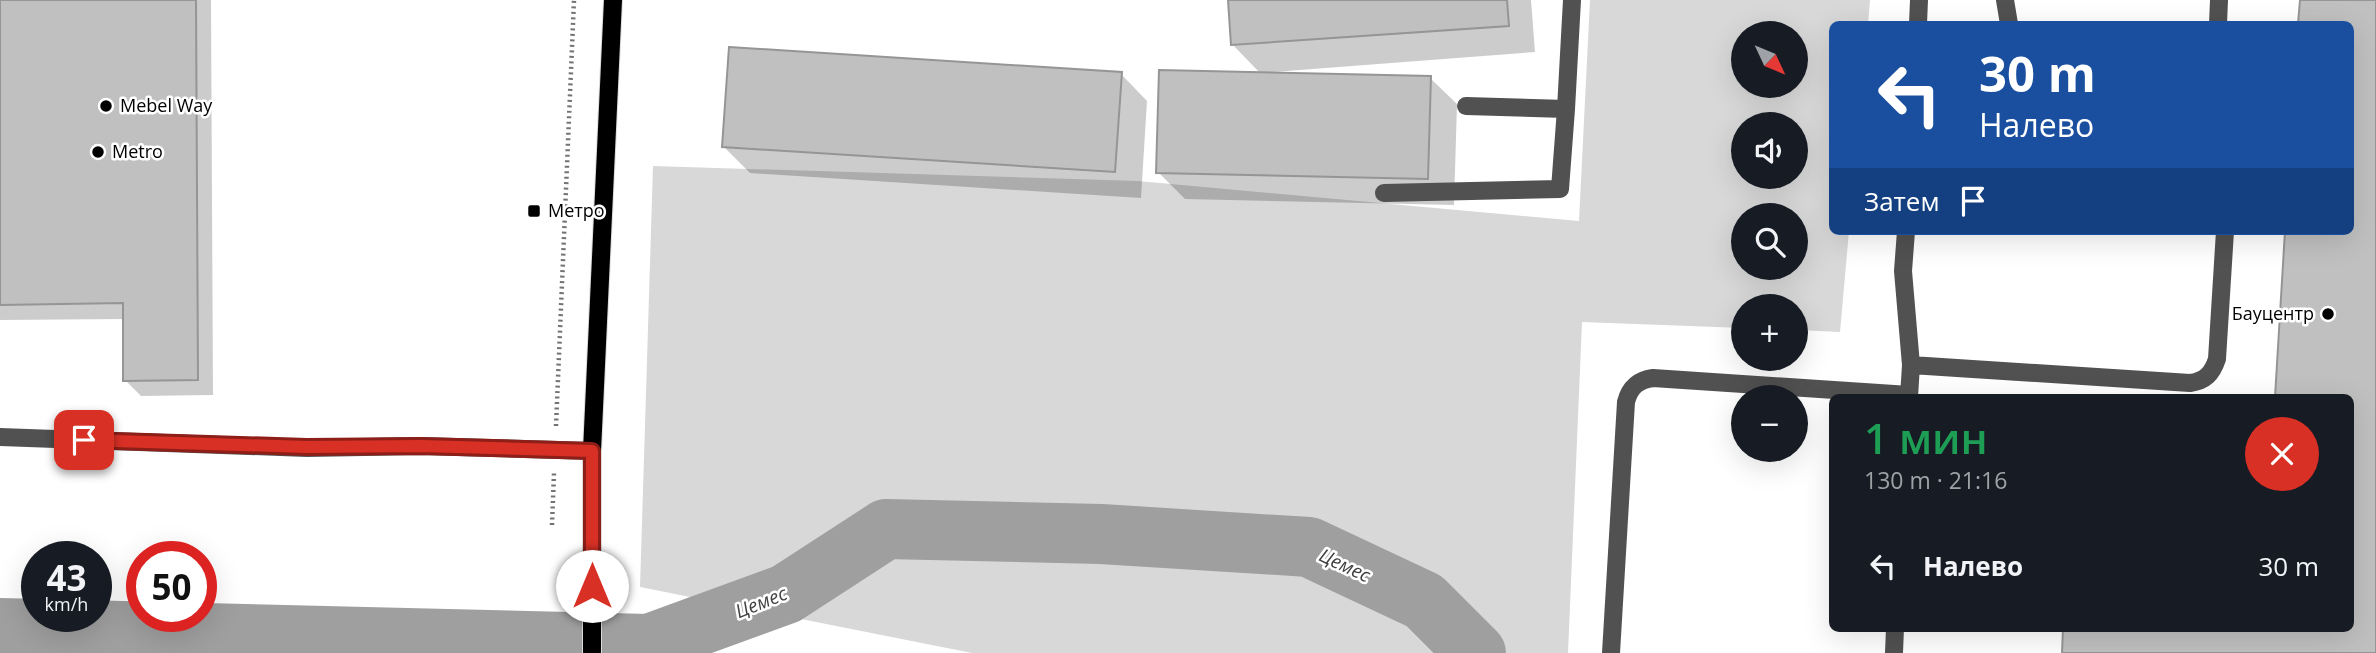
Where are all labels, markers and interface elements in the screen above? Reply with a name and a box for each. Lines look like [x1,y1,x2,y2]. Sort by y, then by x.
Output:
north arrow [1731,21,1808,98]
map controls [1731,21,1808,462]
text: 30 m [1979,40,2096,106]
icon: left [1864,49,1955,140]
place label: Mebel Way [120,93,213,117]
marker: Mebel Way [98,98,114,114]
text: Налево [1979,103,2094,146]
button: sound [1731,112,1808,189]
place label: Metro [112,139,163,163]
marker: Metro [90,144,106,160]
icon: arrive [1954,182,1992,220]
text: Затем [1864,183,1940,219]
place label: Метро [548,198,605,222]
marker: Метро [526,203,542,219]
button: search [1731,203,1808,280]
button: + [1731,294,1808,371]
place label: Бауцентр [2232,301,2314,325]
marker: Бауцентр [2320,306,2336,322]
button: − [1731,385,1808,462]
text: 1 мин [1864,409,1988,466]
pin [54,410,114,470]
button: close [2245,417,2319,491]
icon: arrive [65,421,103,459]
text: 130 m · 21:16 [1864,464,2007,496]
speed limit sign: 50 [126,541,217,632]
water label: Цемес [1315,542,1375,588]
icon: left [1864,547,1902,585]
text: Налево [1923,548,2023,584]
text: 30 m [2258,548,2319,584]
position arrow [555,549,629,623]
text: 43 [46,554,87,601]
water label: Цемес [731,580,791,624]
text: km/h [45,592,88,616]

